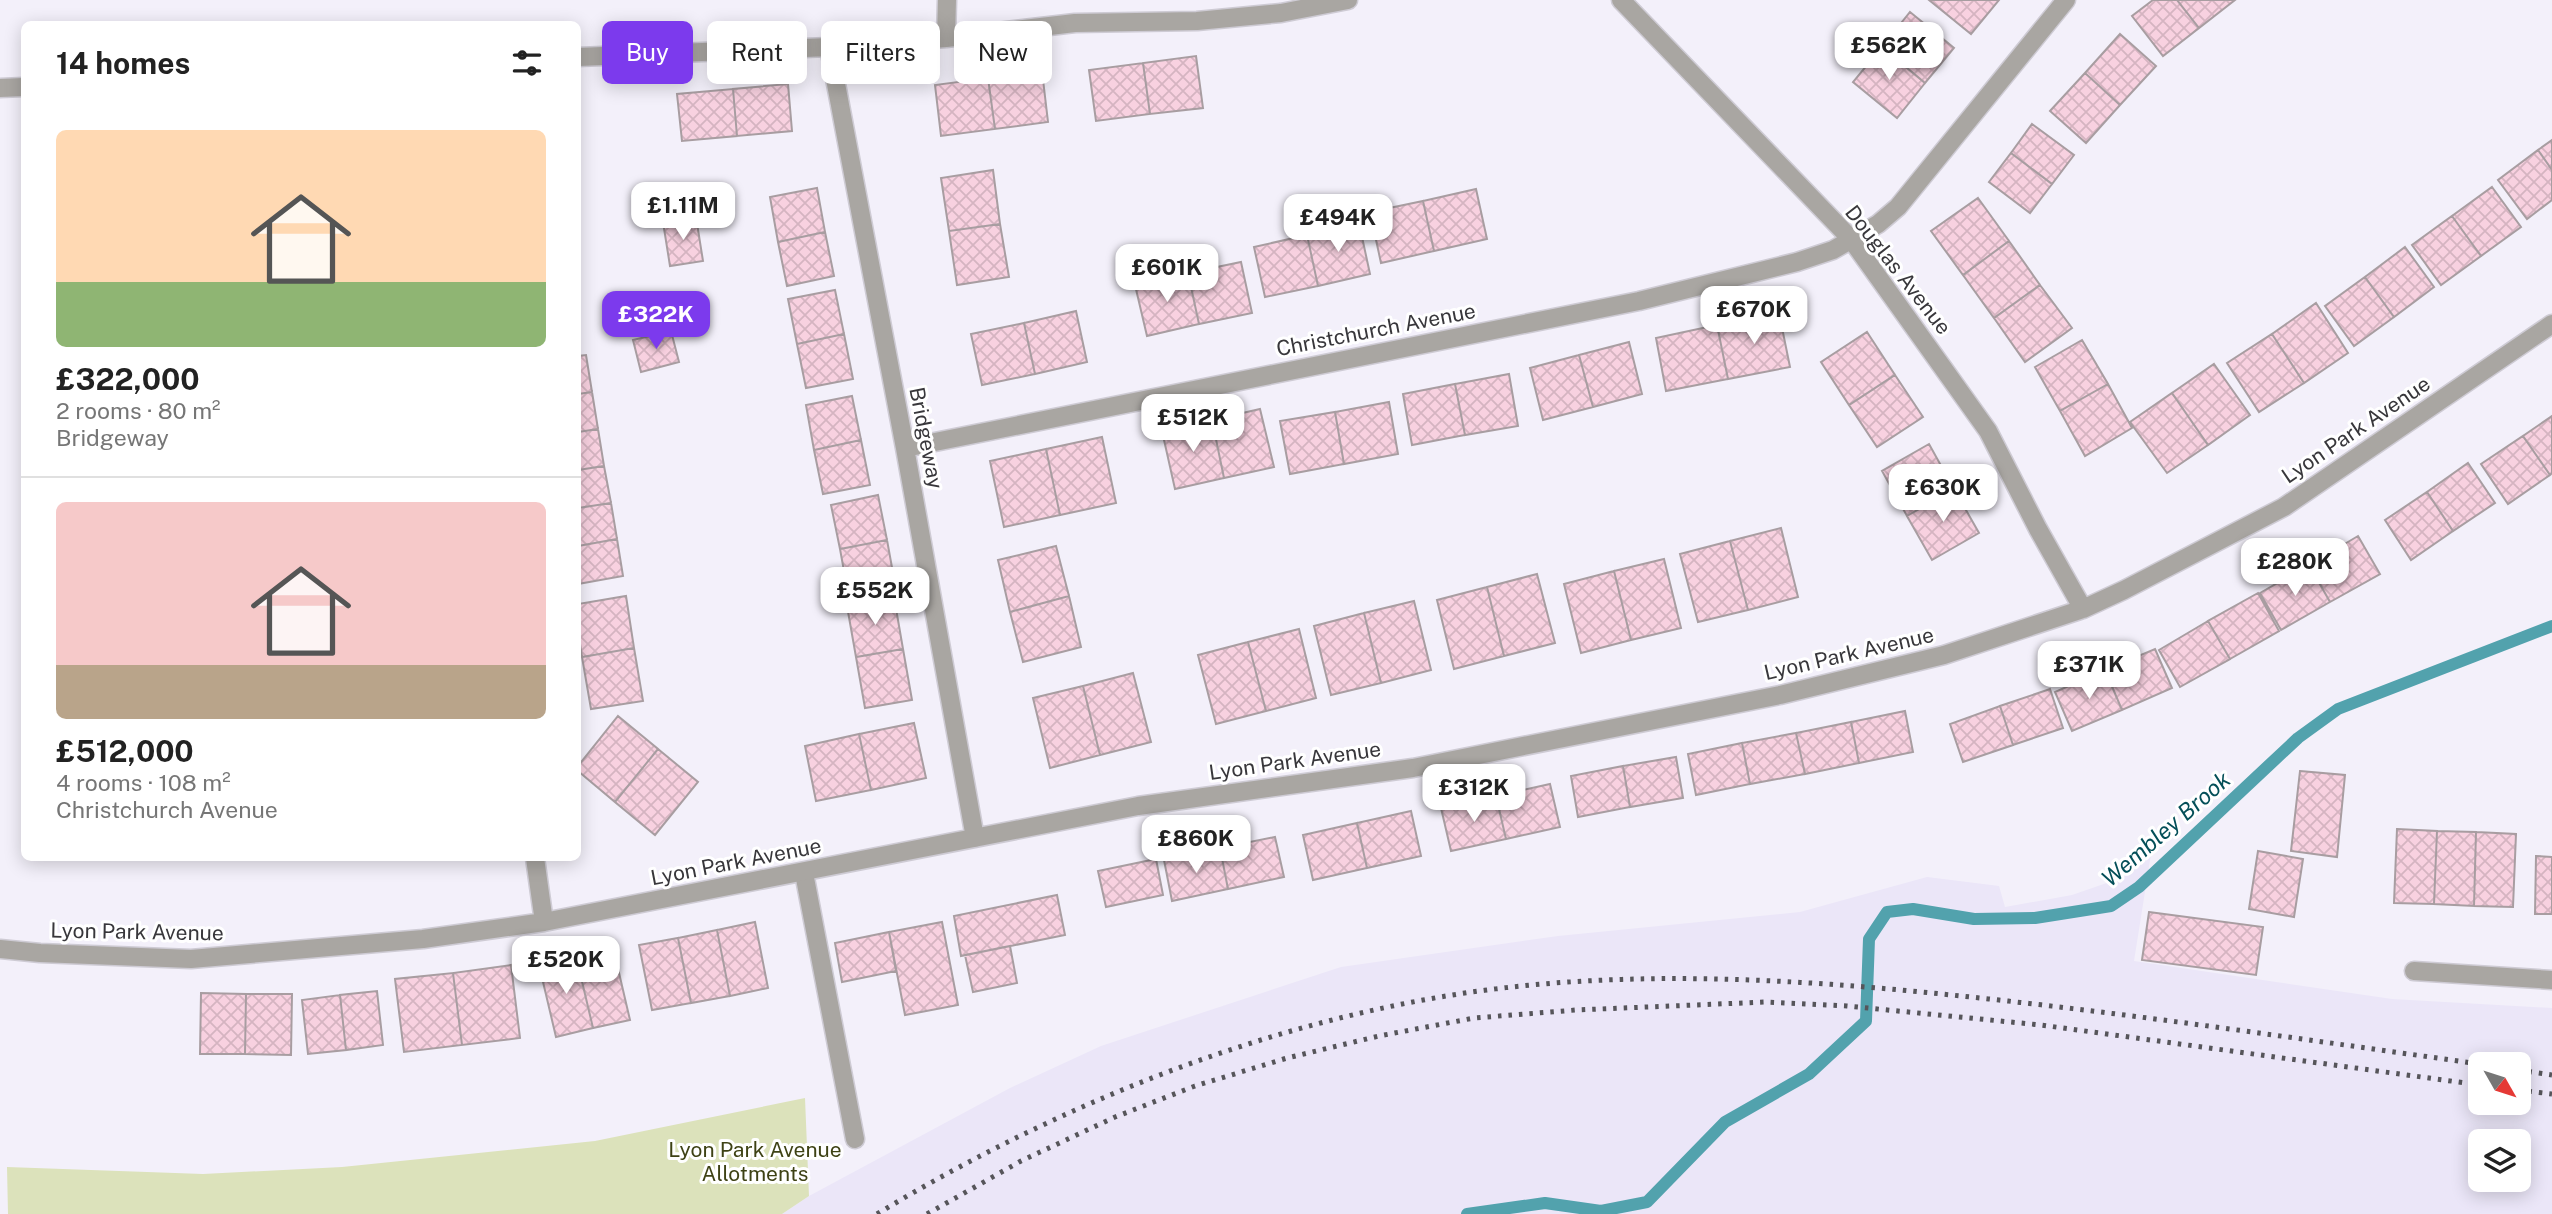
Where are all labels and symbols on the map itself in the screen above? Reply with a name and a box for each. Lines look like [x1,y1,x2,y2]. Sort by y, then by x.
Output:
pin: £562K [1840,22,1938,82]
pin: £1.11M [626,182,740,242]
pin: £494K [1289,194,1387,254]
street label: Douglas Avenue [1840,200,1957,339]
pin: £601K [1118,244,1216,304]
pin: £670K [1705,286,1803,346]
pin: £322K [607,292,705,351]
street label: Christchurch Avenue [1274,298,1478,361]
street label: Lyon Park Avenue [2277,371,2435,488]
street label: Bridgeway [904,385,949,491]
pin: £512K [1144,394,1242,454]
pin: £630K [1894,464,1992,524]
pin: £280K [2246,538,2344,598]
pin: £552K [826,568,924,627]
street label: Lyon Park Avenue [1762,622,1936,685]
pin: £371K [2040,642,2138,701]
street label: Lyon Park Avenue [1207,736,1383,785]
pin: £312K [1425,764,1523,824]
water label: Wembley Brook [2096,765,2236,892]
pin: £860K [1147,816,1245,875]
street label: Lyon Park Avenue [648,833,823,890]
street label: Lyon Park Avenue [50,917,224,946]
pin: £520K [517,936,615,996]
north arrow [2468,1052,2530,1115]
park label: Lyon Park Avenue Allotments [668,1137,842,1186]

